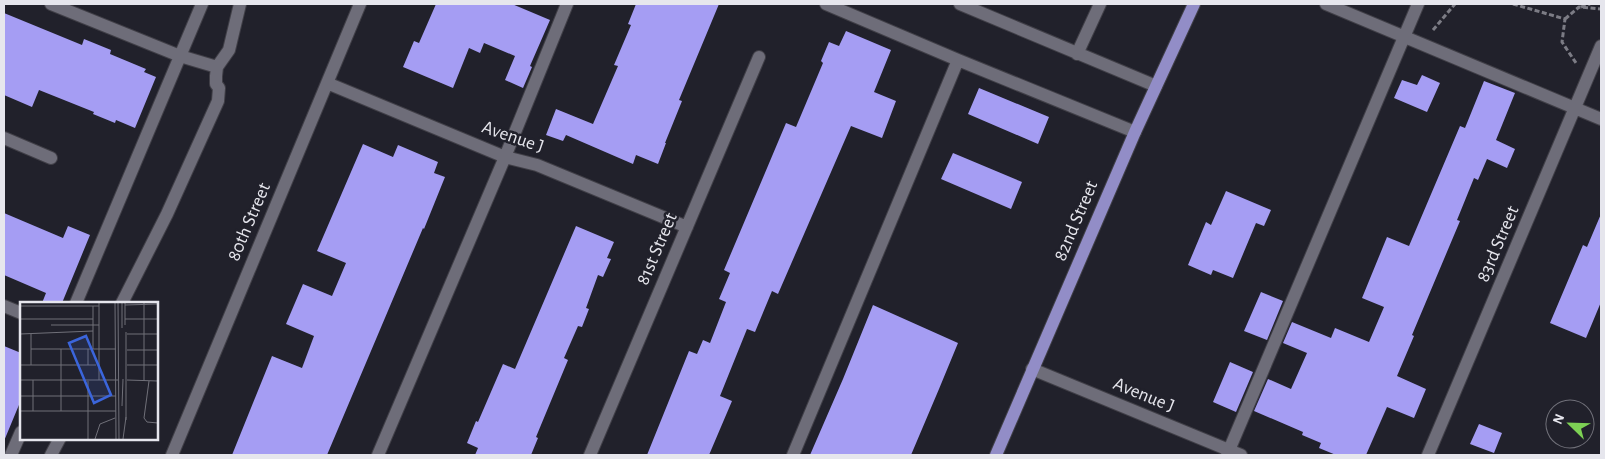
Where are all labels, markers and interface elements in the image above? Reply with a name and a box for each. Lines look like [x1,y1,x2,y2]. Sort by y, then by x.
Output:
street label: Avenue J [479,118,547,156]
street label: 82nd Street [1051,178,1101,264]
street label: 80th Street [224,180,274,264]
street label: 83rd Street [1473,203,1523,285]
street label: 81st Street [633,210,681,288]
inset map [20,302,158,439]
street label: Avenue J [1111,374,1177,416]
north arrow [1545,399,1595,449]
text: N [1551,412,1567,427]

